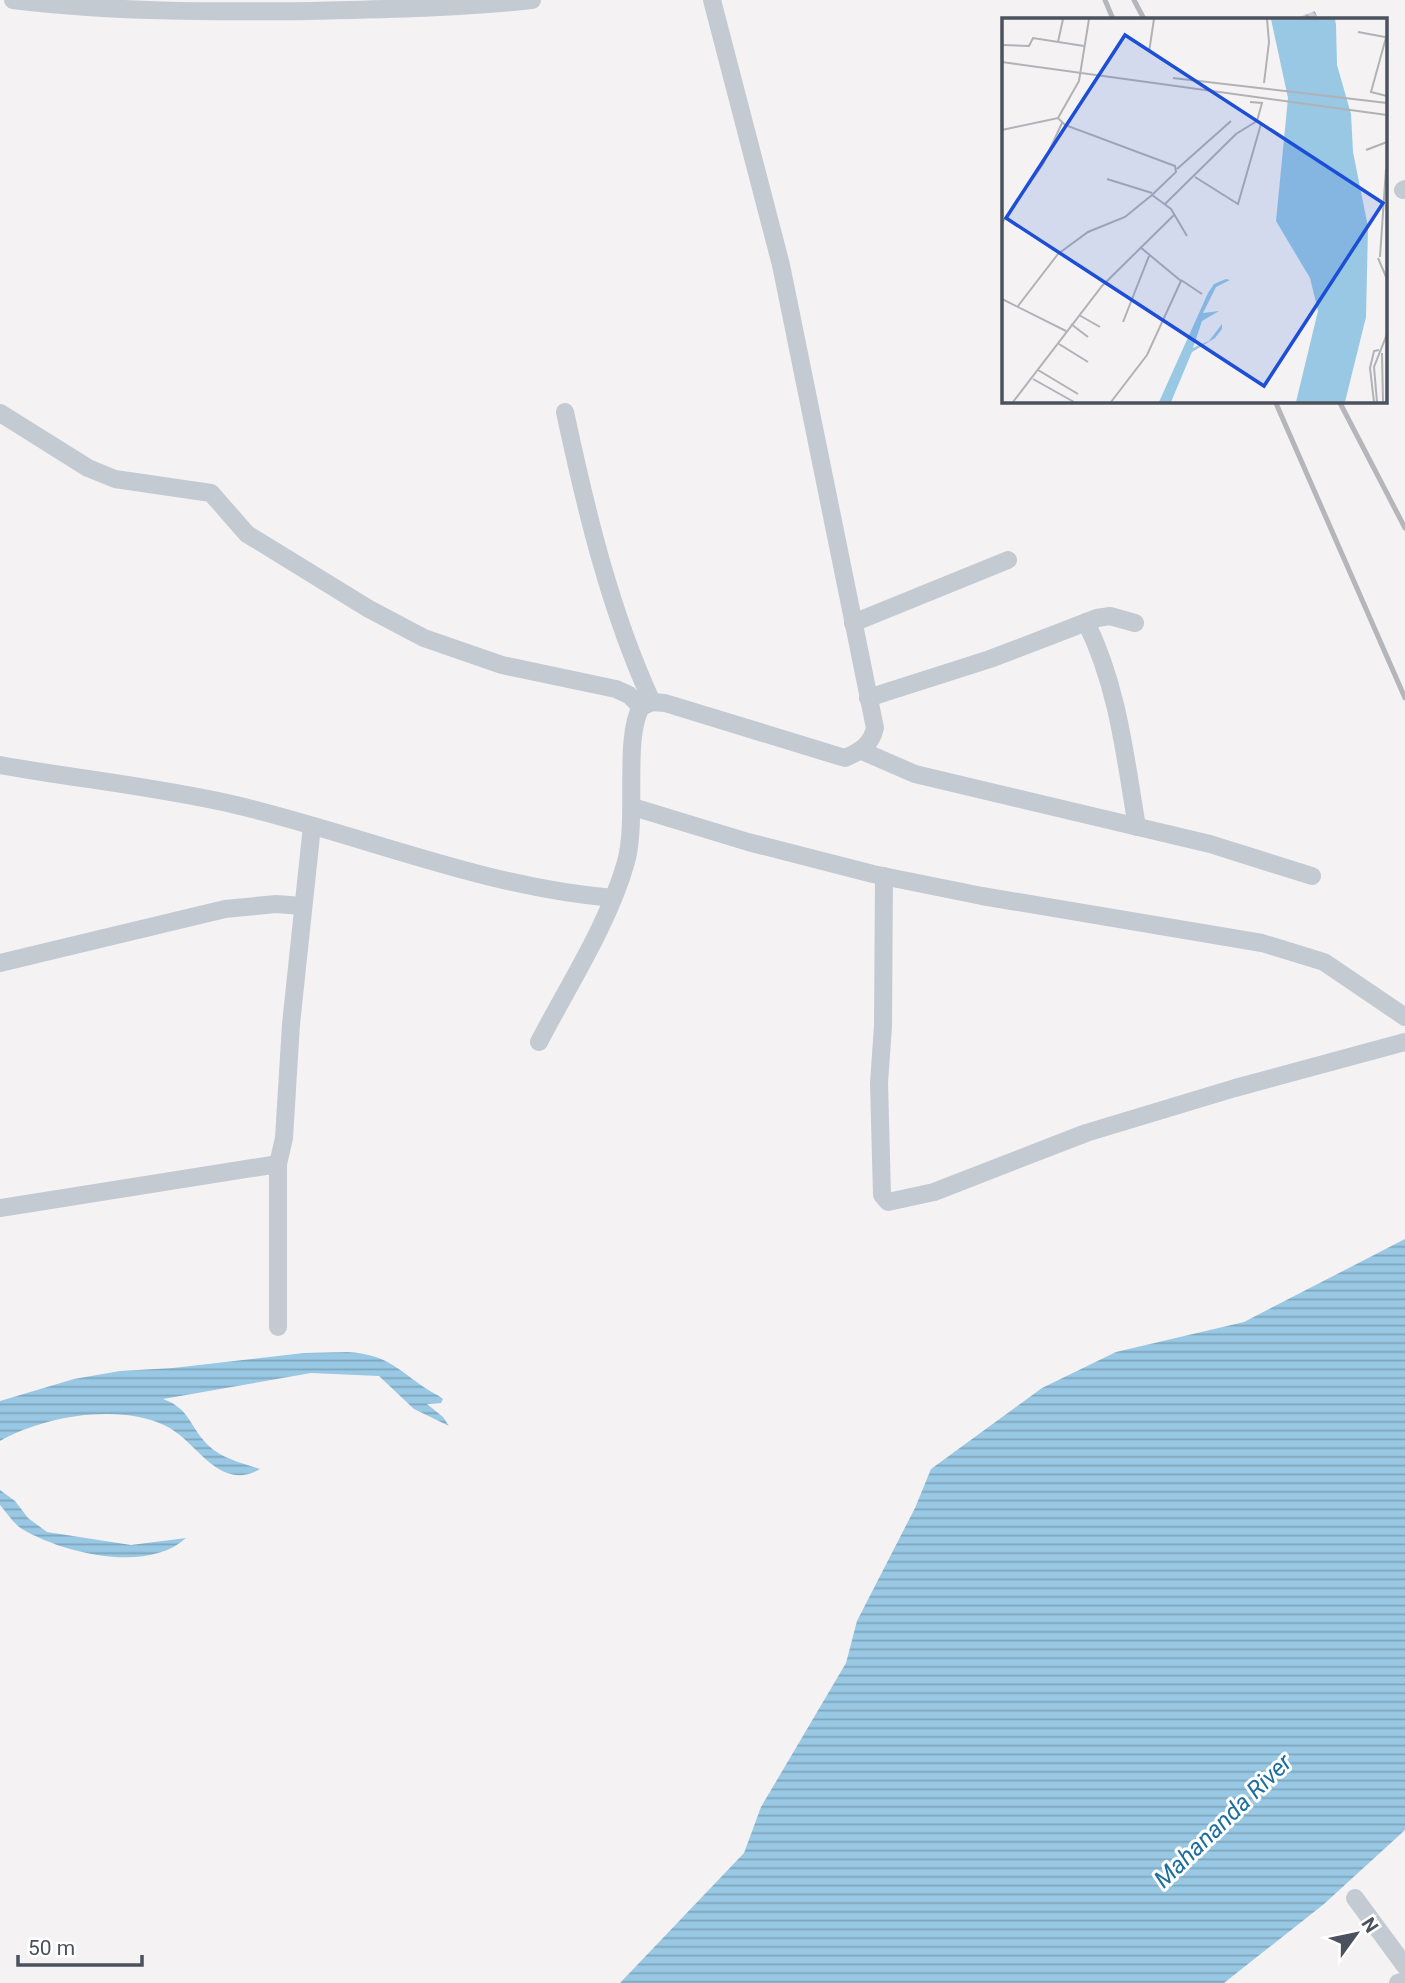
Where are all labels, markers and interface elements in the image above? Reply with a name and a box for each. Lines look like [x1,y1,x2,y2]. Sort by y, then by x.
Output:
inset map [1002,18,1388,402]
water label: Mahananda River [1149,1748,1298,1894]
north arrow [1321,1899,1391,1969]
text: N [1357,1913,1383,1937]
scale bar [18,1924,142,1968]
text: 50 m [28,1936,75,1960]

